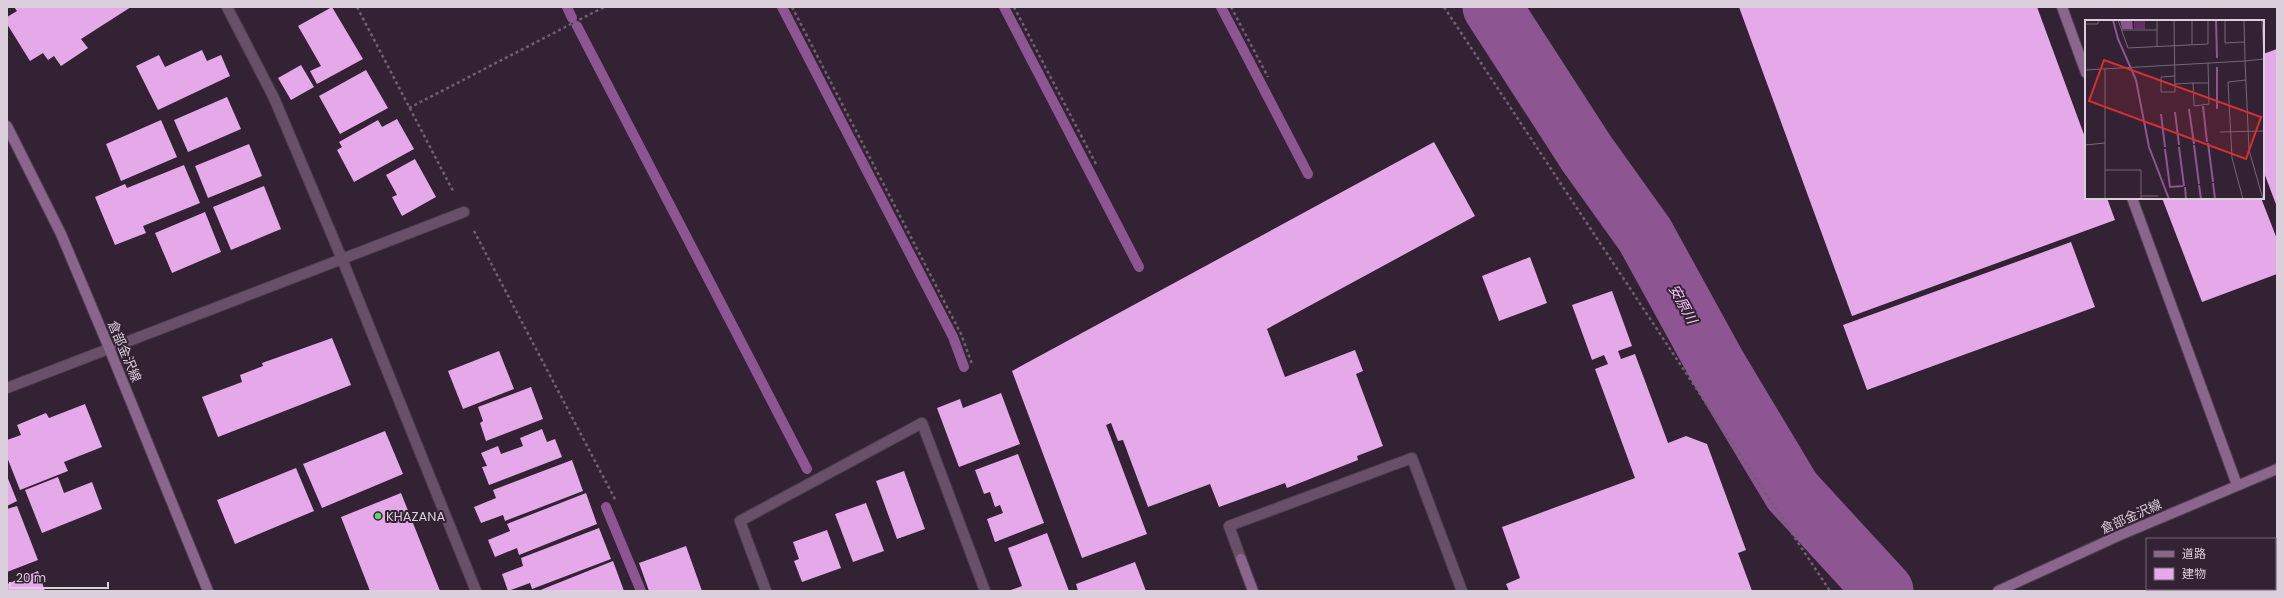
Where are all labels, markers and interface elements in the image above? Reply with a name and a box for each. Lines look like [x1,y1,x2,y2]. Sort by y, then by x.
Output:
inset map [2085,20,2264,199]
water label: 安原川 [1664,281,1703,329]
street label: 倉部金沢線 [103,318,146,385]
street label: 倉部金沢線 [2098,495,2165,538]
place label: KHAZANA [386,507,445,526]
marker: KHAZANA [373,511,383,521]
legend [2146,538,2276,590]
text: 道路 [2182,545,2206,562]
scale bar [10,564,108,590]
text: 建物 [2182,565,2206,582]
text: 20 m [16,569,46,586]

